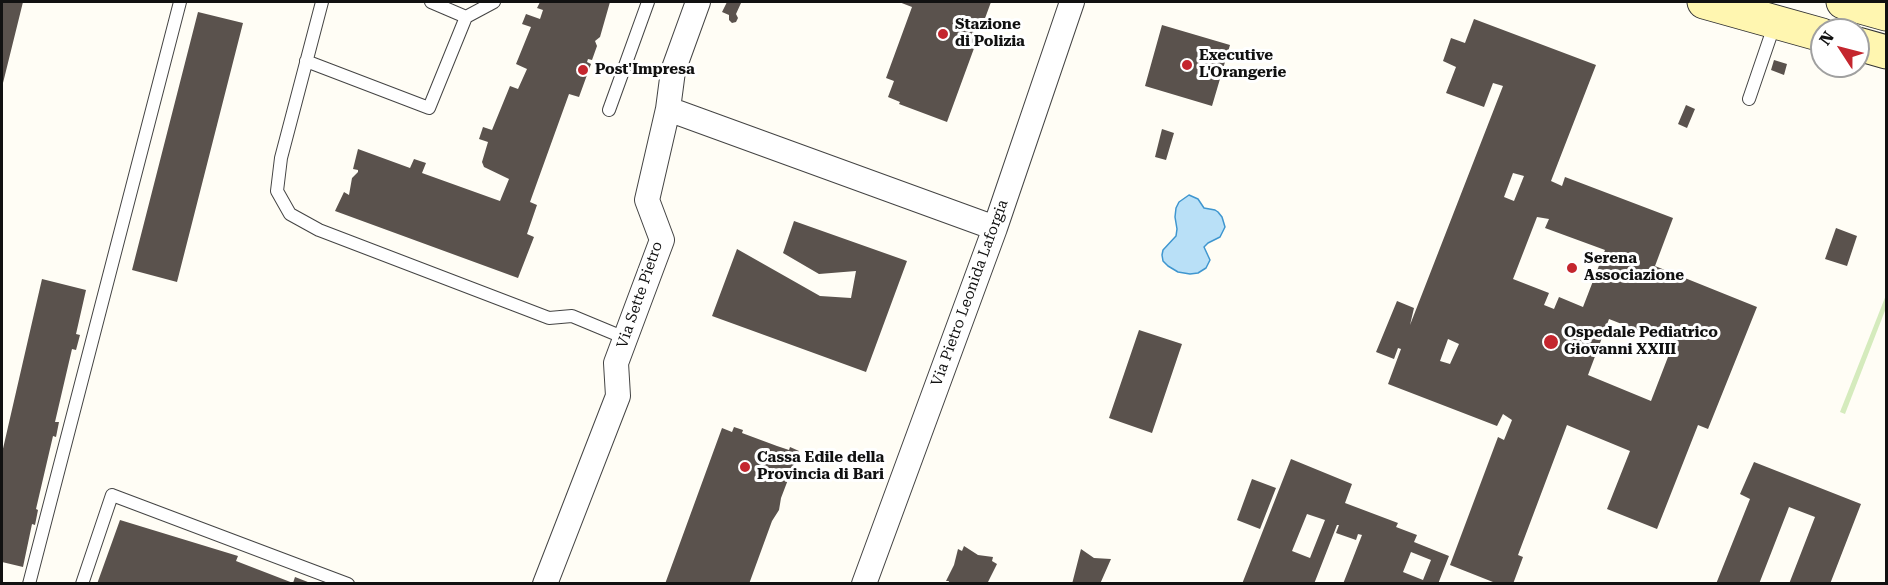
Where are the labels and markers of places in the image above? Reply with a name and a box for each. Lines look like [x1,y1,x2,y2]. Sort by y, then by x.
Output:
place label: Stazione di Polizia [955,16,1025,51]
marker: Stazione di Polizia [936,27,950,41]
place label: Executive L'Orangerie [1199,47,1286,82]
marker: Executive L'Orangerie [1180,58,1194,72]
place label: Post'Impresa [595,61,695,79]
marker: Post'Impresa [576,63,590,77]
place label: Serena Associazione [1584,250,1684,285]
marker: Serena Associazione [1565,261,1579,275]
place label: Ospedale Pediatrico Giovanni XXIII [1564,324,1718,359]
marker: Ospedale Pediatrico Giovanni XXIII [1542,333,1560,351]
place label: Cassa Edile della Provincia di Bari [757,449,884,484]
marker: Cassa Edile della Provincia di Bari [738,460,752,474]

